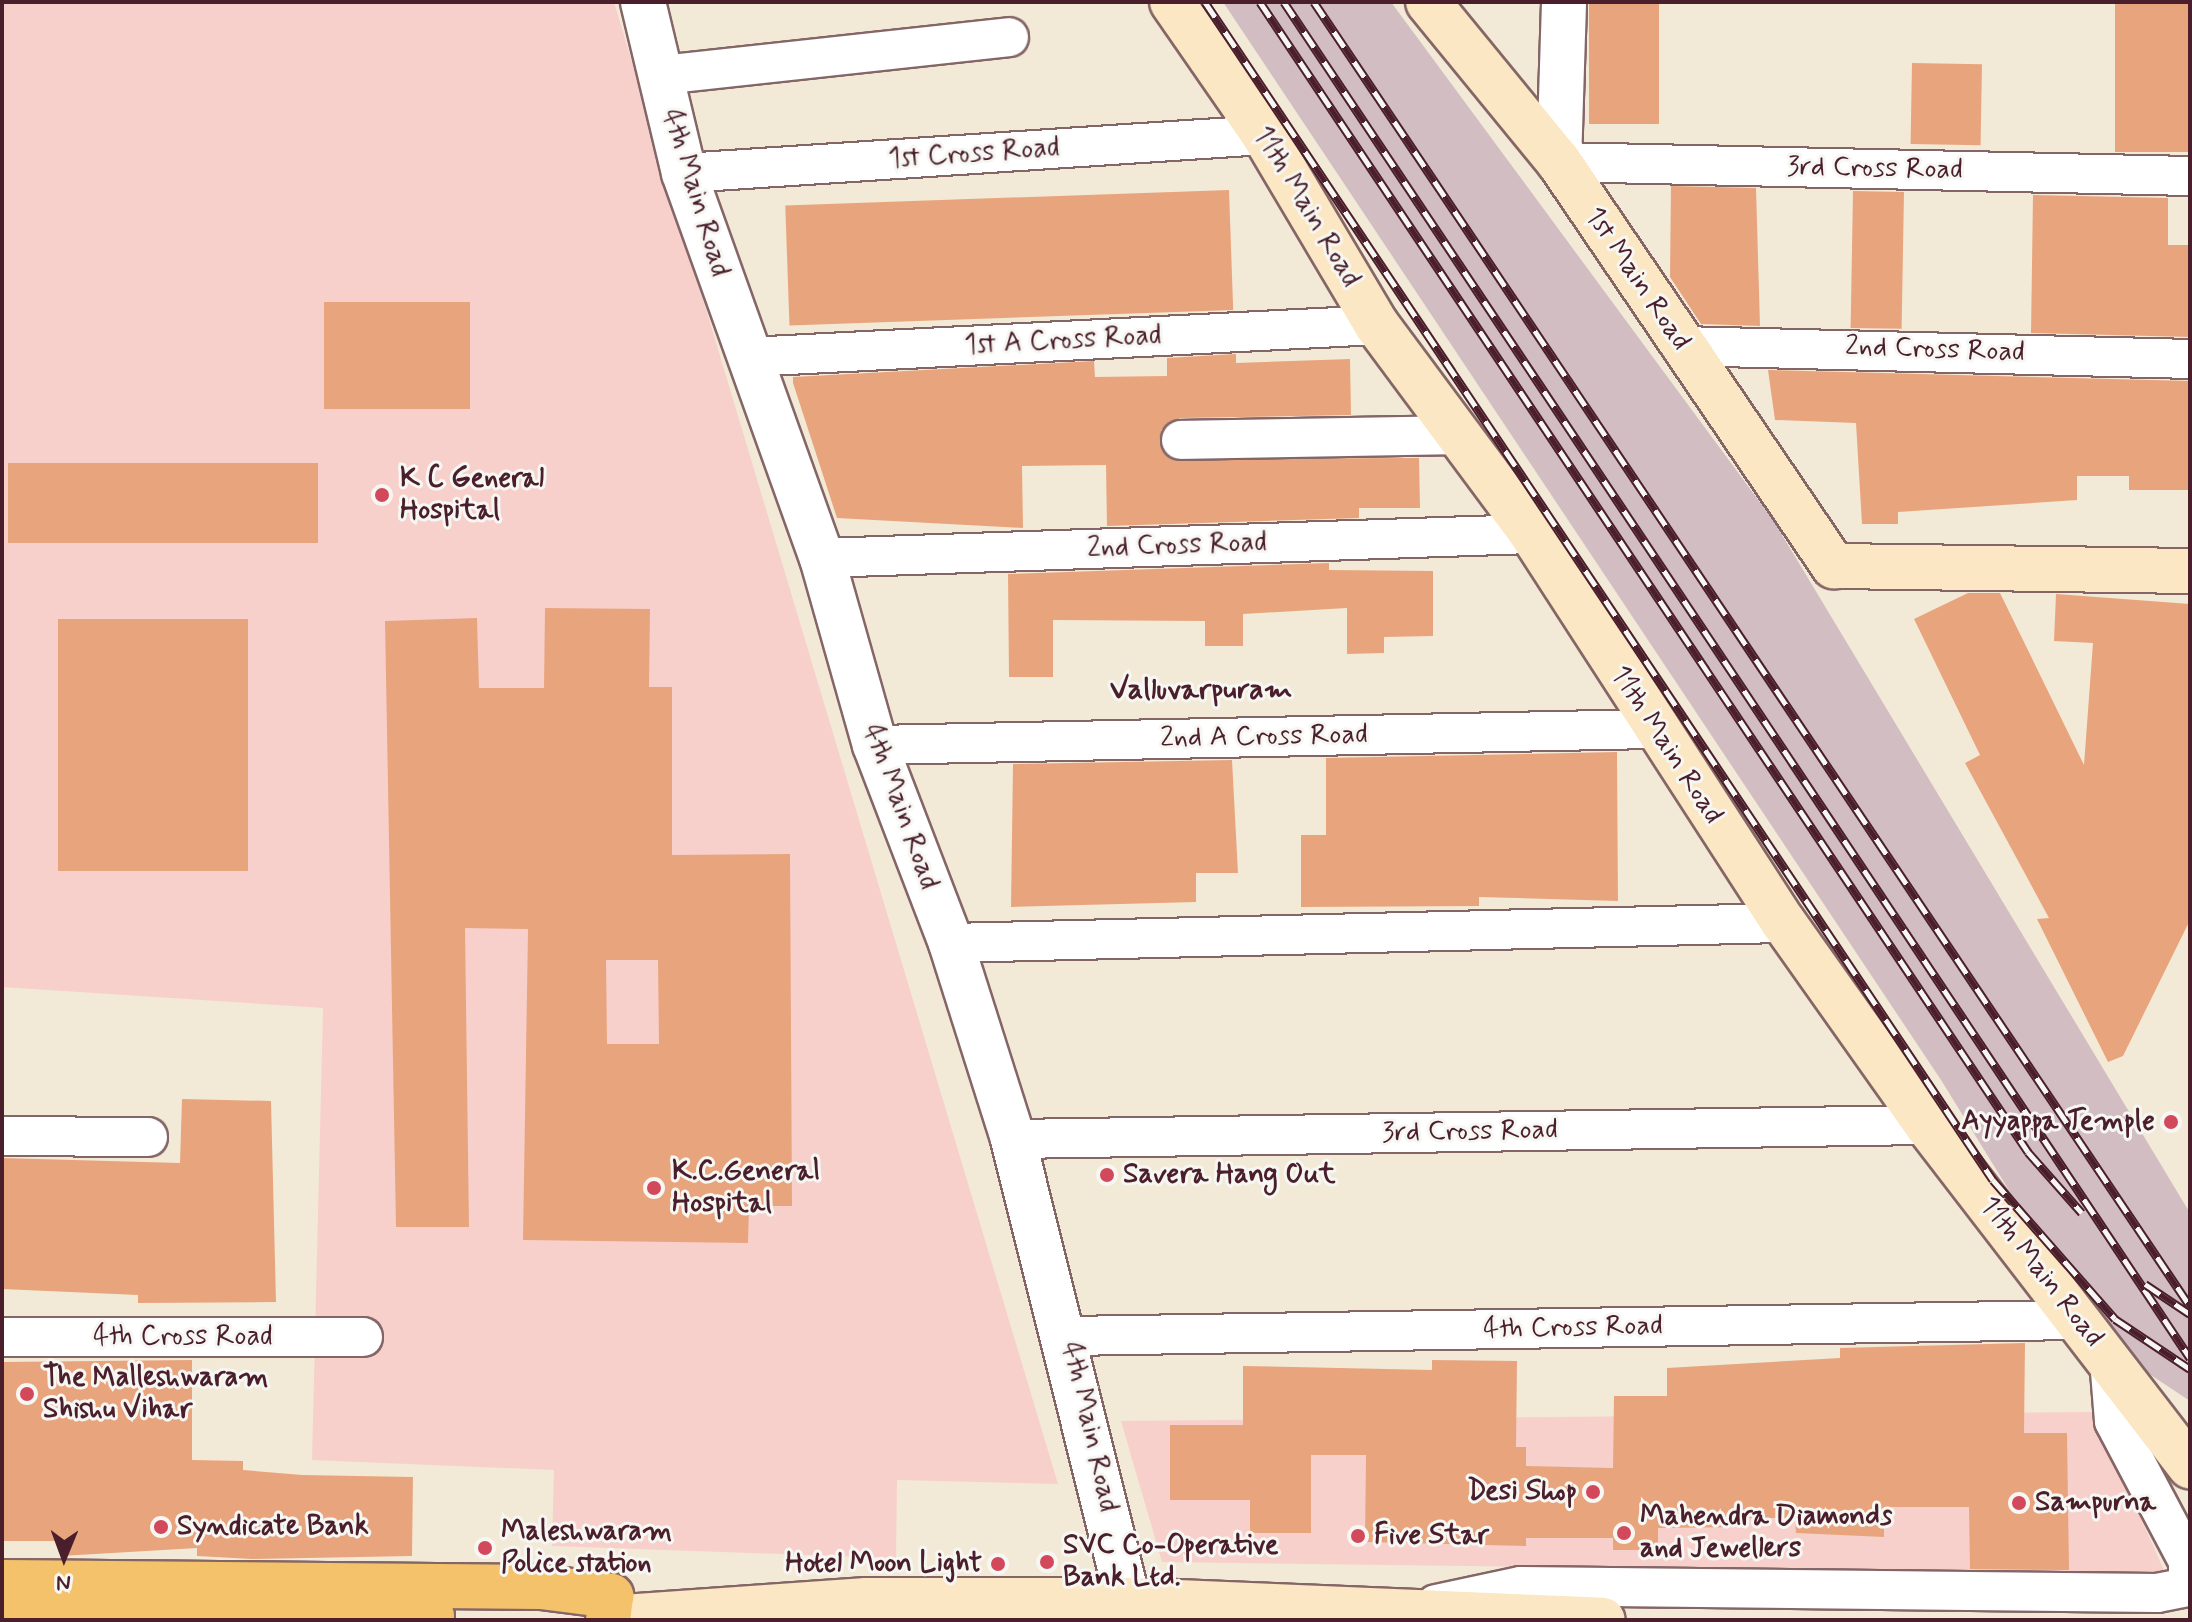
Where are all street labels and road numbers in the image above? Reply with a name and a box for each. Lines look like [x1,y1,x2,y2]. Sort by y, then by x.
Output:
street label: 4th Main Road [654,106,736,280]
street label: 11th Main Road [1245,121,1367,293]
street label: 1st Cross Road [888,131,1060,177]
street label: 3rd Cross Road [1787,151,1963,187]
street label: 1st Main Road [1577,202,1697,356]
street label: 1st A Cross Road [964,319,1162,363]
street label: 2nd Cross Road [1844,330,2026,370]
street label: 2nd Cross Road [1086,526,1268,566]
street label: 11th Main Road [1603,660,1729,830]
street label: 2nd A Cross Road [1161,718,1367,756]
street label: 4th Main Road [855,720,945,894]
street label: 3rd Cross Road [1382,1114,1558,1150]
street label: 11th Main Road [1972,1191,2110,1353]
street label: 4th Cross Road [1484,1310,1662,1346]
street label: 4th Cross Road [94,1320,272,1354]
street label: 4th Main Road [1053,1339,1125,1515]

